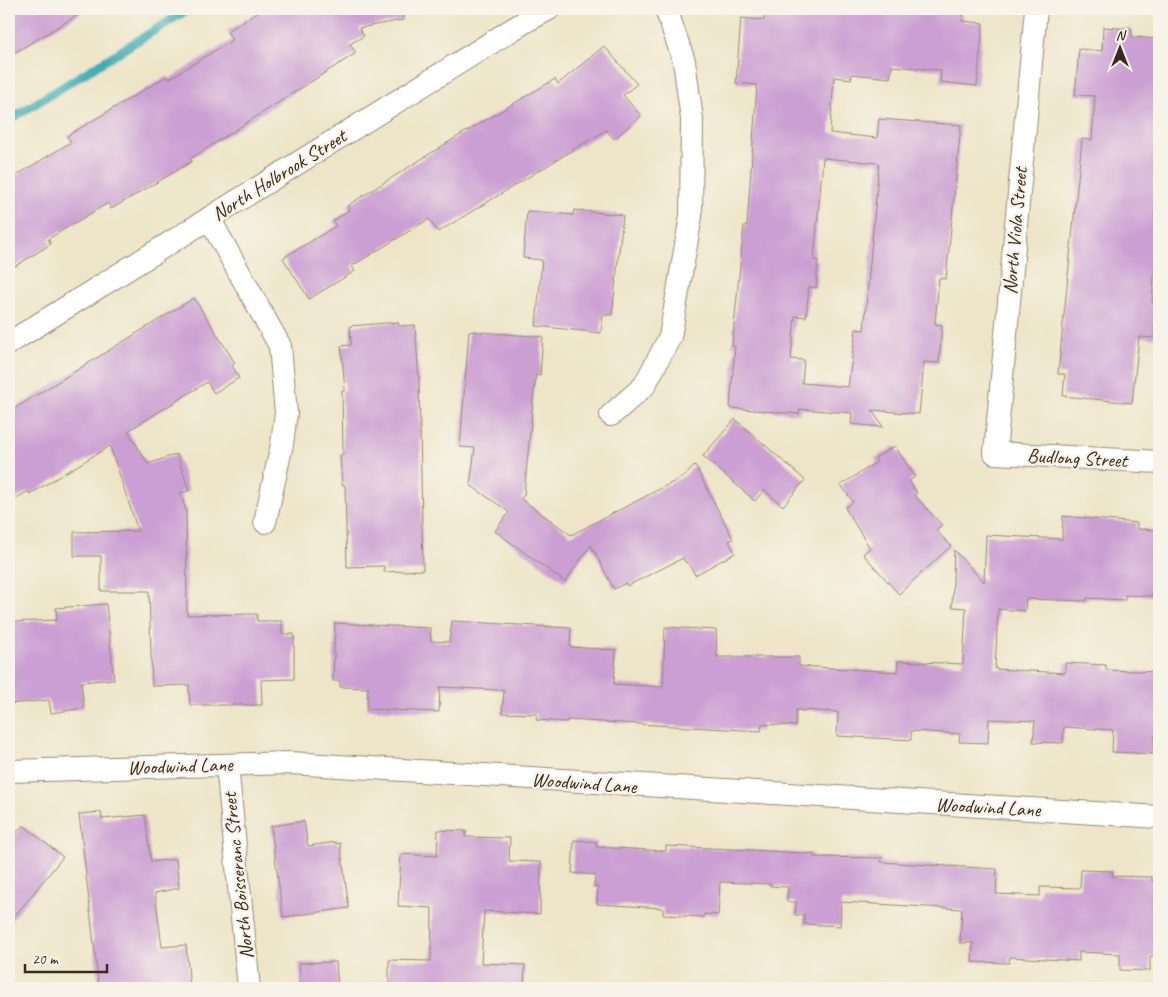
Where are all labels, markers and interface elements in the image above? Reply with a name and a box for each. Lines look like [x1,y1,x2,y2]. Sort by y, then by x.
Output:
north arrow [1096,22,1146,72]
text: N [1116,27,1127,44]
street label: North Holbrook Street [207,122,353,226]
street label: North Viola Street [997,164,1033,295]
street label: Budlong Street [1026,443,1130,473]
street label: Woodwind Lane [127,752,234,780]
street label: Woodwind Lane [531,767,639,799]
street label: North Boisseranc Street [217,789,259,960]
street label: Woodwind Lane [935,792,1043,822]
scale bar [25,942,108,974]
text: 20 m [32,950,59,969]

